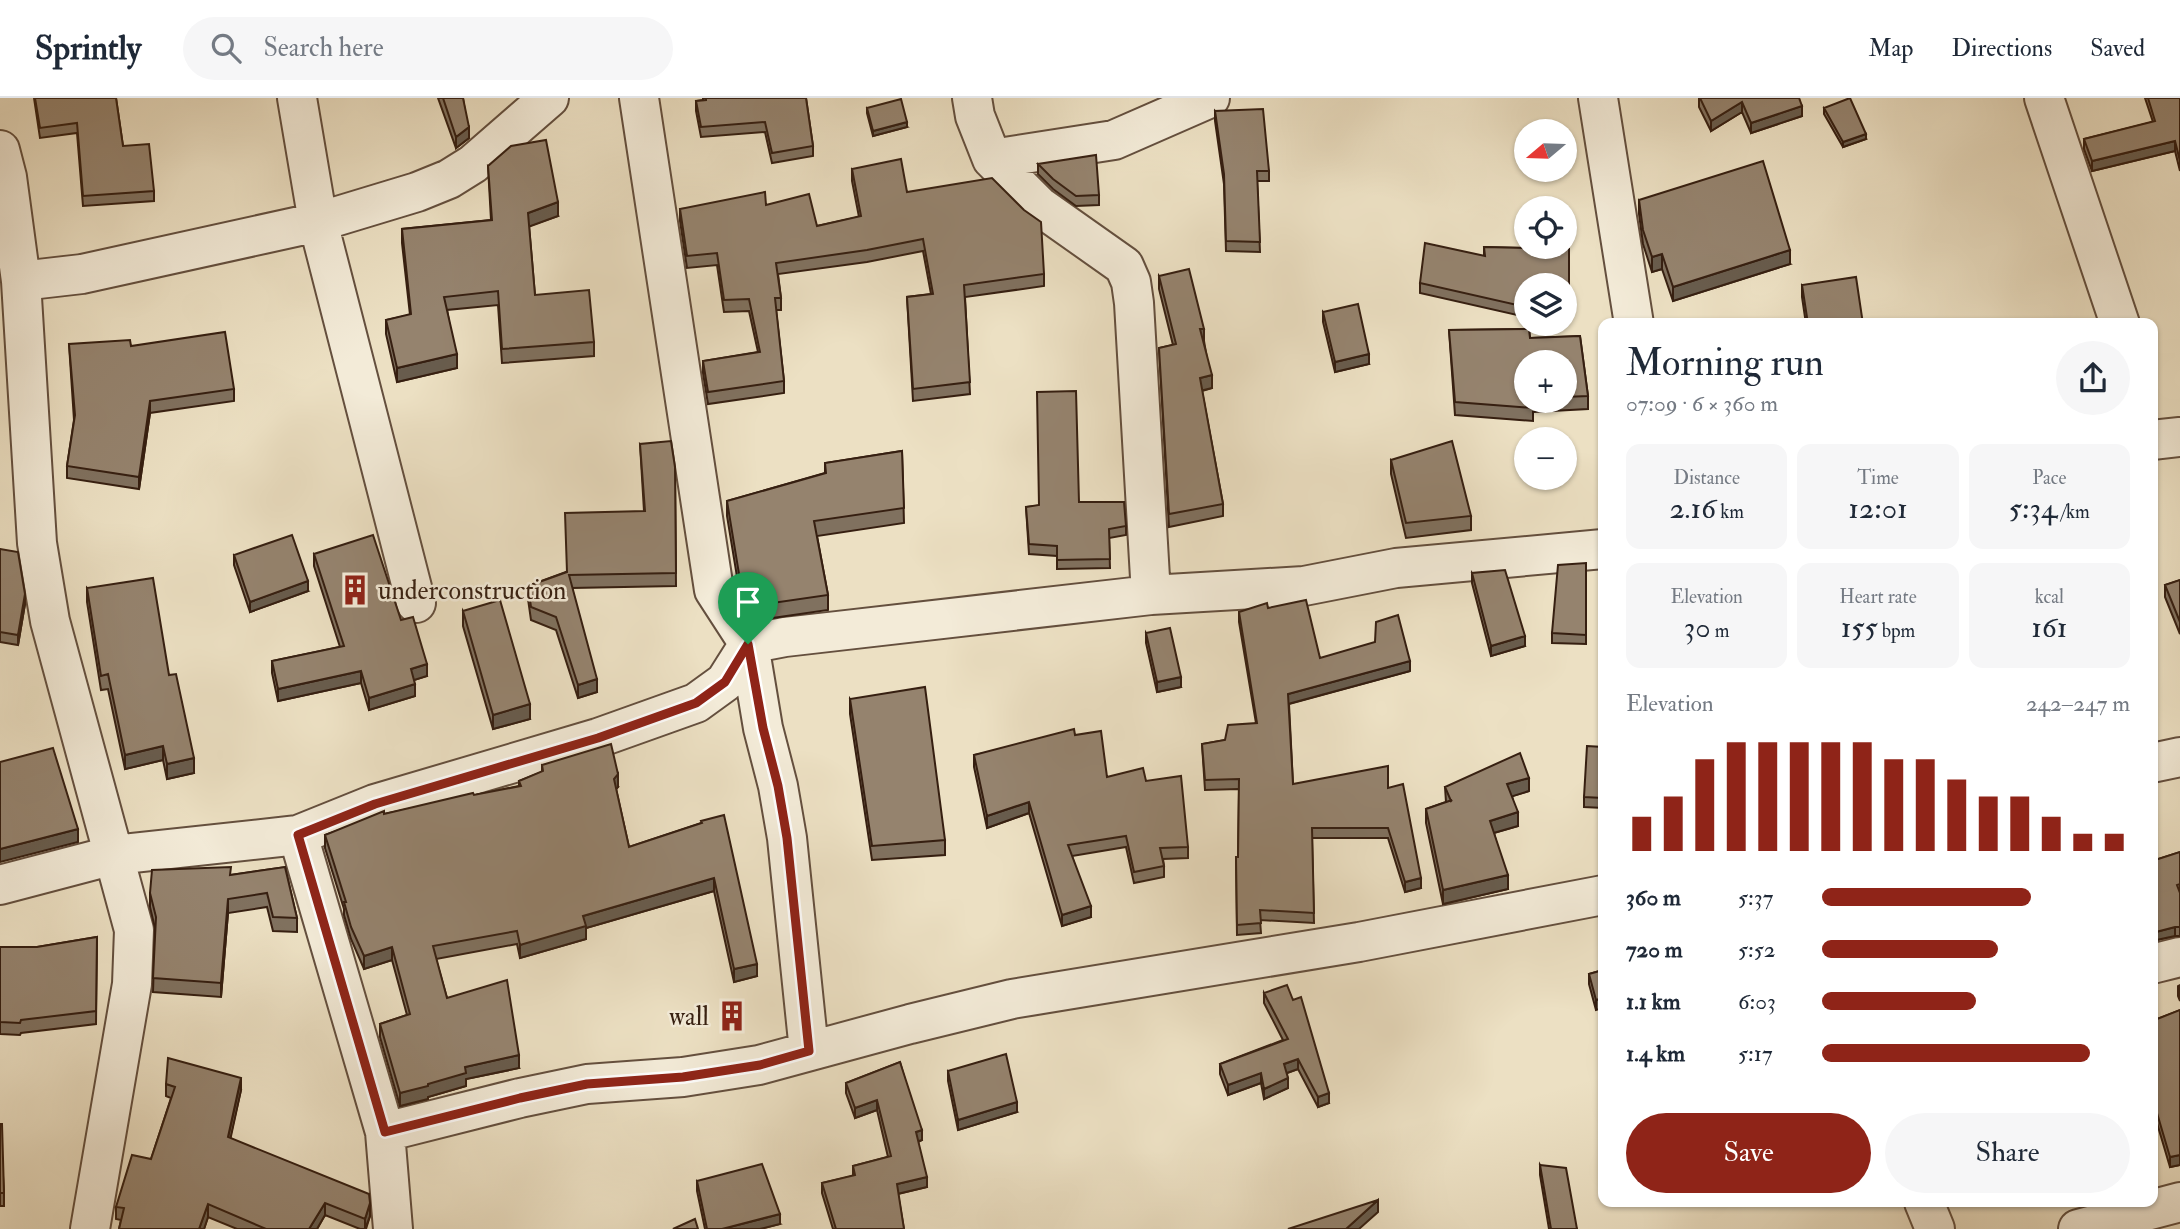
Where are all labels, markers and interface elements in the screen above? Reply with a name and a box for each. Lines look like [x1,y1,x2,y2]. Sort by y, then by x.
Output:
search box [183,17,673,80]
text: Sprintly [35,28,141,69]
icon: search [207,29,245,67]
text: Search here [263,32,384,64]
text: Map [1868,33,1913,64]
text: Directions [1951,33,2052,64]
text: Saved [2090,33,2145,64]
north arrow [1514,119,1577,182]
map controls [1514,119,1577,490]
button: locate [1514,196,1577,259]
button: layers [1514,273,1577,336]
text: Morning run [1626,339,1824,387]
button: share [2056,341,2130,415]
button: + [1514,350,1577,413]
text: 07:09 · 6 × 360 m [1626,389,1778,418]
button: − [1514,427,1577,490]
text: Distance [1673,466,1740,490]
text: Time [1857,466,1899,490]
text: Pace [2032,466,2066,490]
text: 2.16 [1669,490,1716,527]
text: 12:01 [1848,490,1908,527]
text: 5:34 [2009,490,2057,527]
text: km [1716,500,1744,524]
text: /km [2057,500,2090,524]
pin [718,572,778,644]
building icon: underconstruction [338,573,372,607]
place label: underconstruction [378,575,566,607]
icon: arrive [729,583,767,621]
text: Elevation [1670,585,1743,609]
text: Heart rate [1839,585,1917,609]
text: kcal [2035,585,2064,609]
text: 30 [1684,609,1711,646]
text: 155 [1841,609,1878,646]
text: 161 [2031,609,2067,646]
text: m [1711,619,1729,643]
text: bpm [1878,619,1915,643]
text: Elevation [1626,689,1714,718]
text: 242–247 m [2026,689,2130,718]
text: 360 m [1626,883,1681,912]
text: 5:37 [1738,883,1773,912]
text: 720 m [1626,935,1683,964]
text: 5:52 [1738,935,1775,964]
text: 1.1 km [1626,987,1681,1016]
text: 6:03 [1738,987,1776,1016]
building icon: wall [715,999,749,1033]
place label: wall [669,1001,709,1033]
text: 1.4 km [1626,1039,1685,1068]
text: 5:17 [1738,1039,1773,1068]
button: Save [1626,1113,1871,1193]
button: Share [1885,1113,2130,1193]

